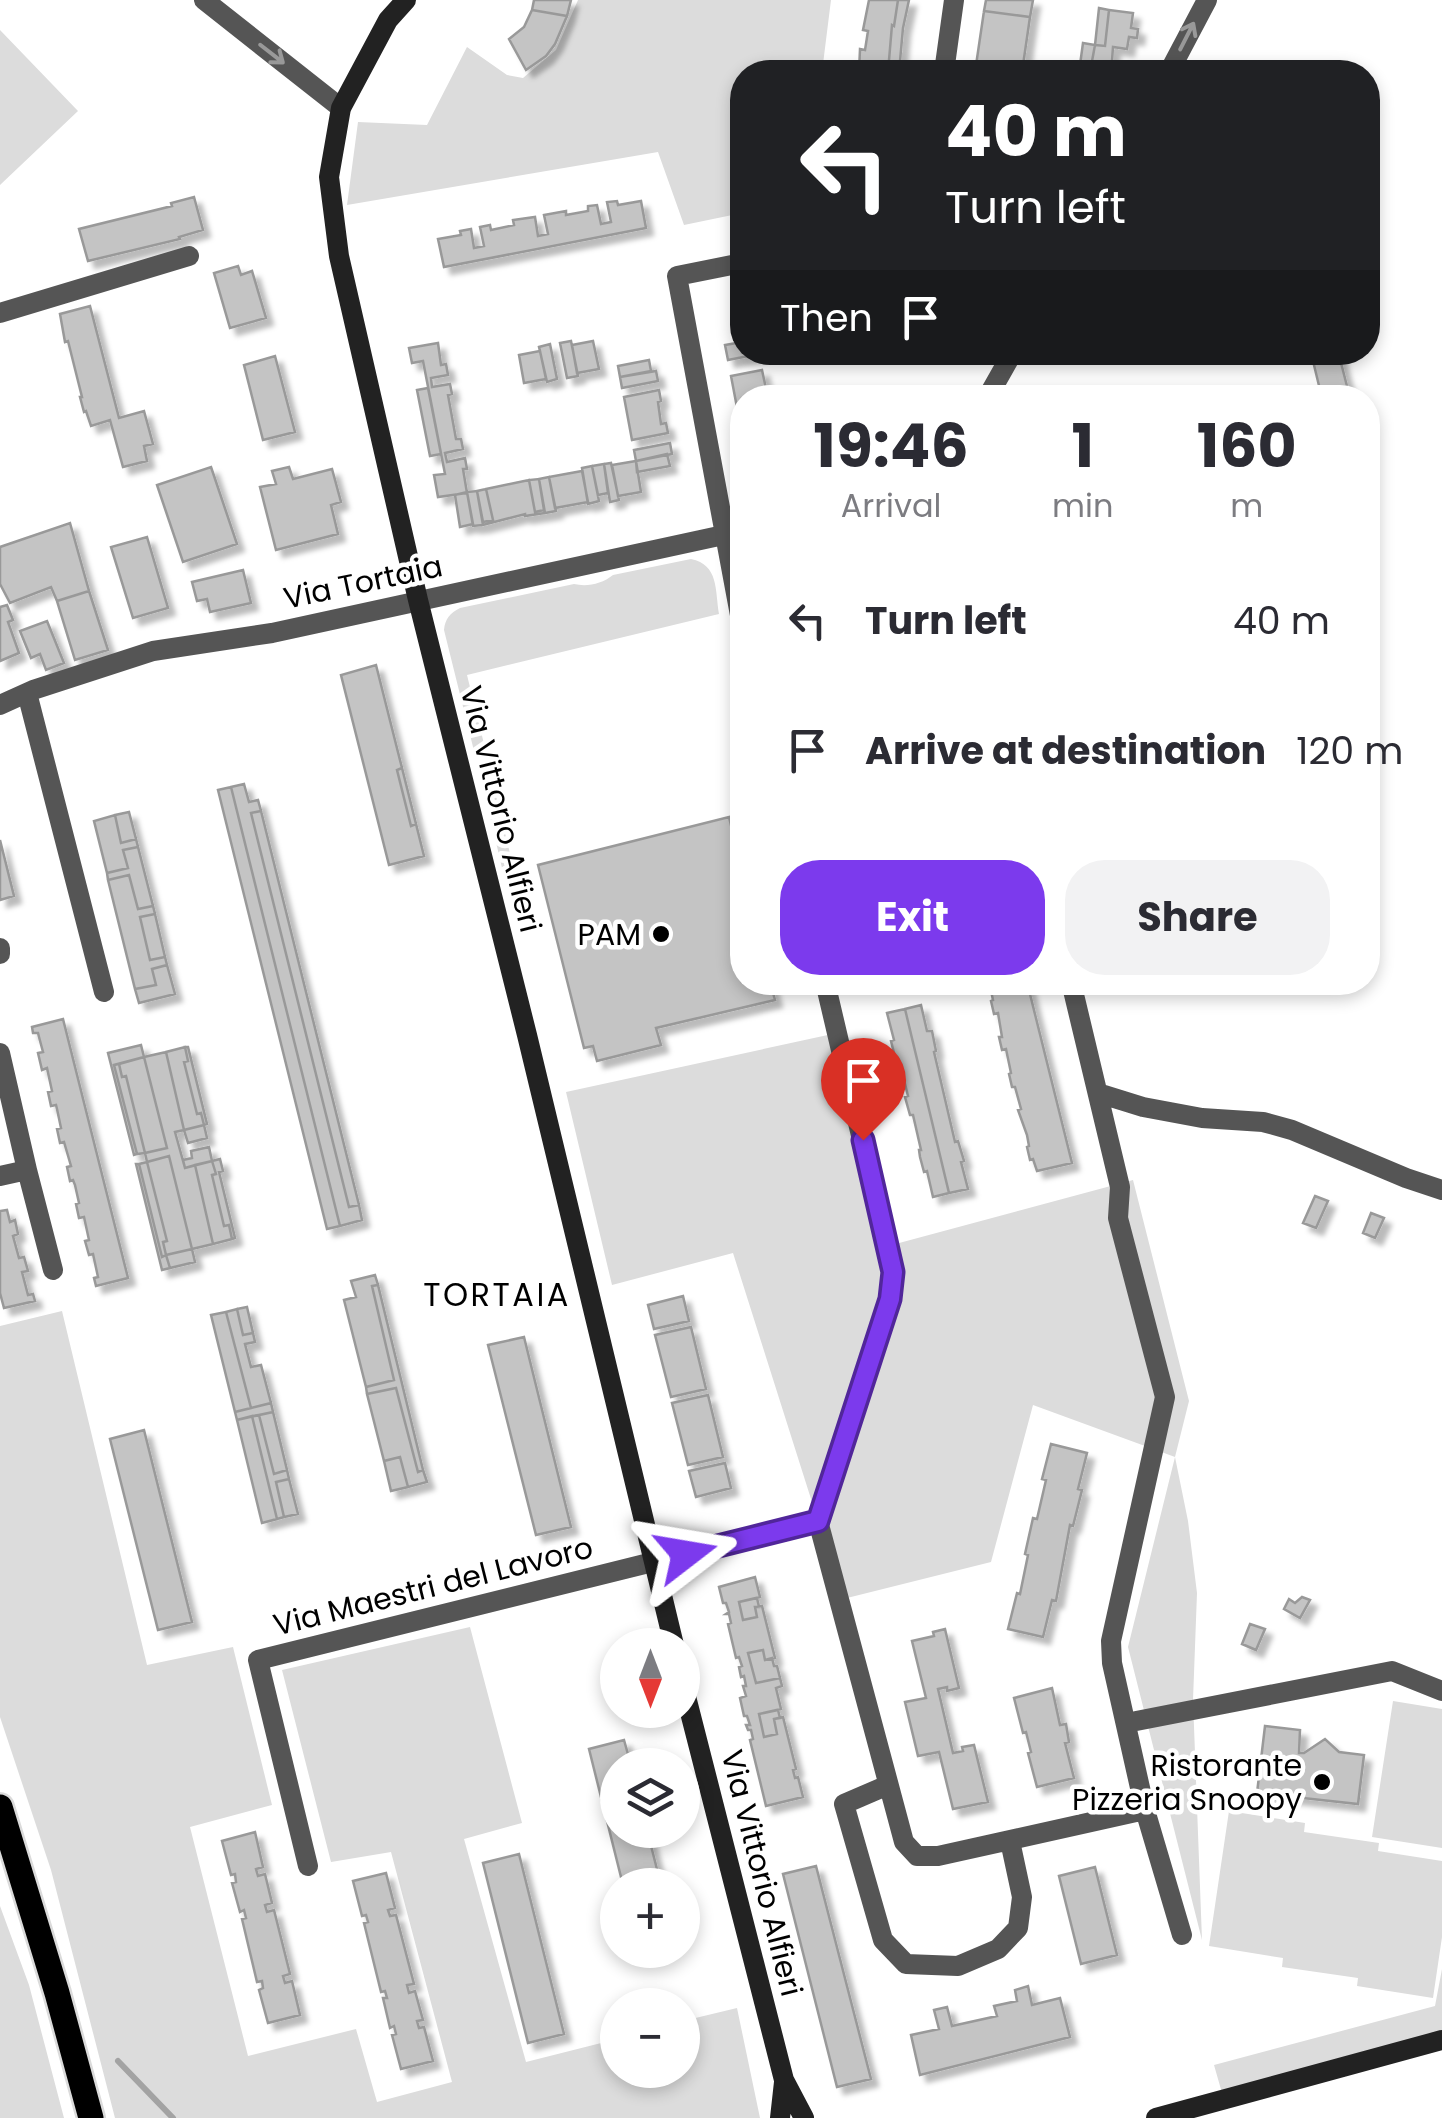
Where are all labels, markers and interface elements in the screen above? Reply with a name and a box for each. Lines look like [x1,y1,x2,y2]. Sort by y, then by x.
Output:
one-way arrow [1178,22,1197,51]
one-way arrow [258,43,285,64]
text: 40 m [945,82,1127,181]
icon: left [780,100,910,230]
text: Turn left [945,176,1126,239]
icon: arrive [893,290,948,345]
text: Then [780,291,873,344]
text: 19:46 [813,404,969,488]
text: 1 [1071,404,1094,488]
text: 160 [1197,404,1297,488]
text: Arrival [841,483,941,528]
text: min [1052,483,1113,528]
text: m [1230,483,1263,528]
street label: Via Tortaia [280,544,446,620]
icon: left [780,593,835,648]
text: Turn left [865,594,1027,647]
text: 40 m [1233,594,1330,647]
street label: Via Vittorio Alfieri [450,681,552,937]
icon: arrive [780,723,835,778]
text: Arrive at destination [865,724,1266,777]
text: 120 m [1296,724,1403,777]
button: Exit [780,860,1045,975]
button: Share [1065,860,1330,975]
place label: PAM [578,913,641,956]
marker: PAM [650,923,672,945]
pin [821,1038,906,1141]
icon: arrive [836,1053,891,1108]
district label: TORTAIA [423,1272,571,1317]
position arrow [634,1502,738,1606]
street label: Via Maestri del Lavoro [269,1525,597,1647]
north arrow [600,1628,700,1728]
map controls [600,1628,700,2088]
place label: Ristorante Pizzeria Snoopy [1072,1744,1302,1821]
street label: Via Vittorio Alfieri [711,1745,813,2001]
button: layers [600,1748,700,1848]
marker: Ristorante Pizzeria Snoopy [1311,1771,1333,1793]
button: + [600,1868,700,1968]
button: − [600,1988,700,2088]

